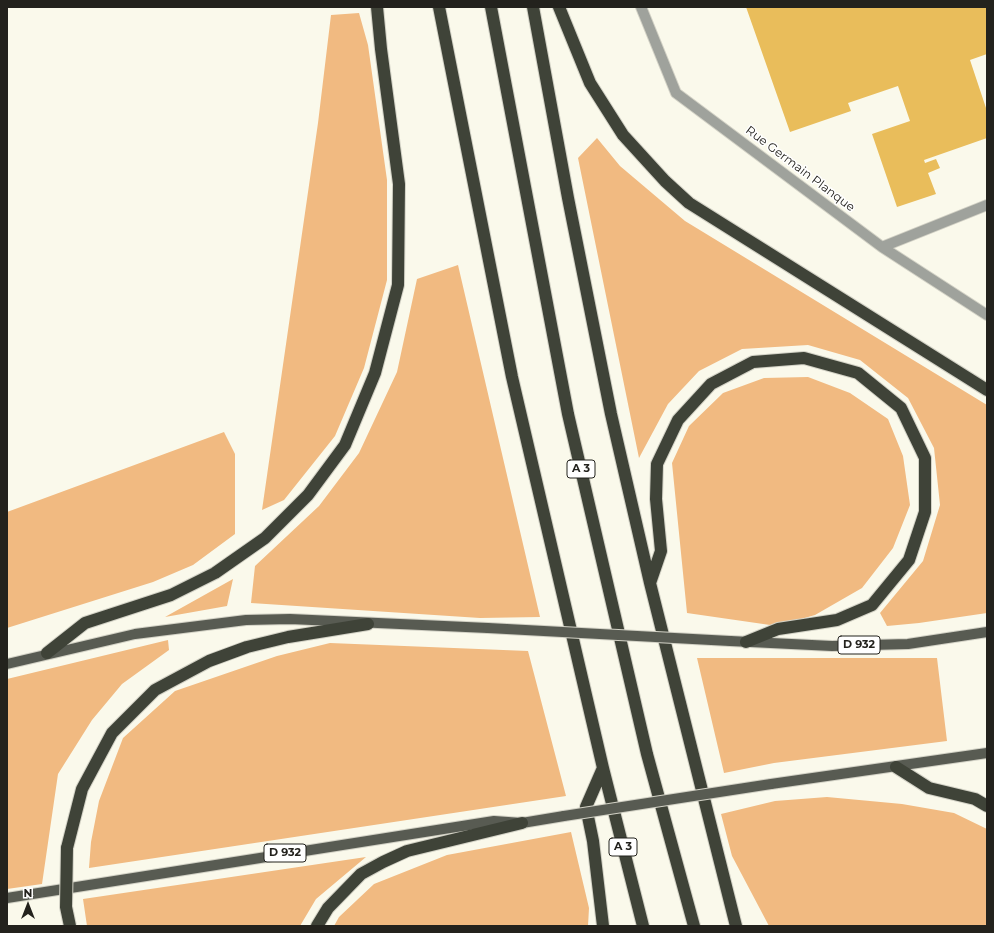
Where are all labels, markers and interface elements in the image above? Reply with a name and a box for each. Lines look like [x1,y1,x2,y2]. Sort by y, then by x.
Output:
street label: Rue Germain Planque [742,123,858,215]
road number: A 3 [567,460,595,478]
road number: D 932 [838,636,880,654]
road number: A 3 [609,838,637,856]
road number: D 932 [264,844,306,862]
north arrow [8,885,48,925]
text: N [24,886,32,900]

